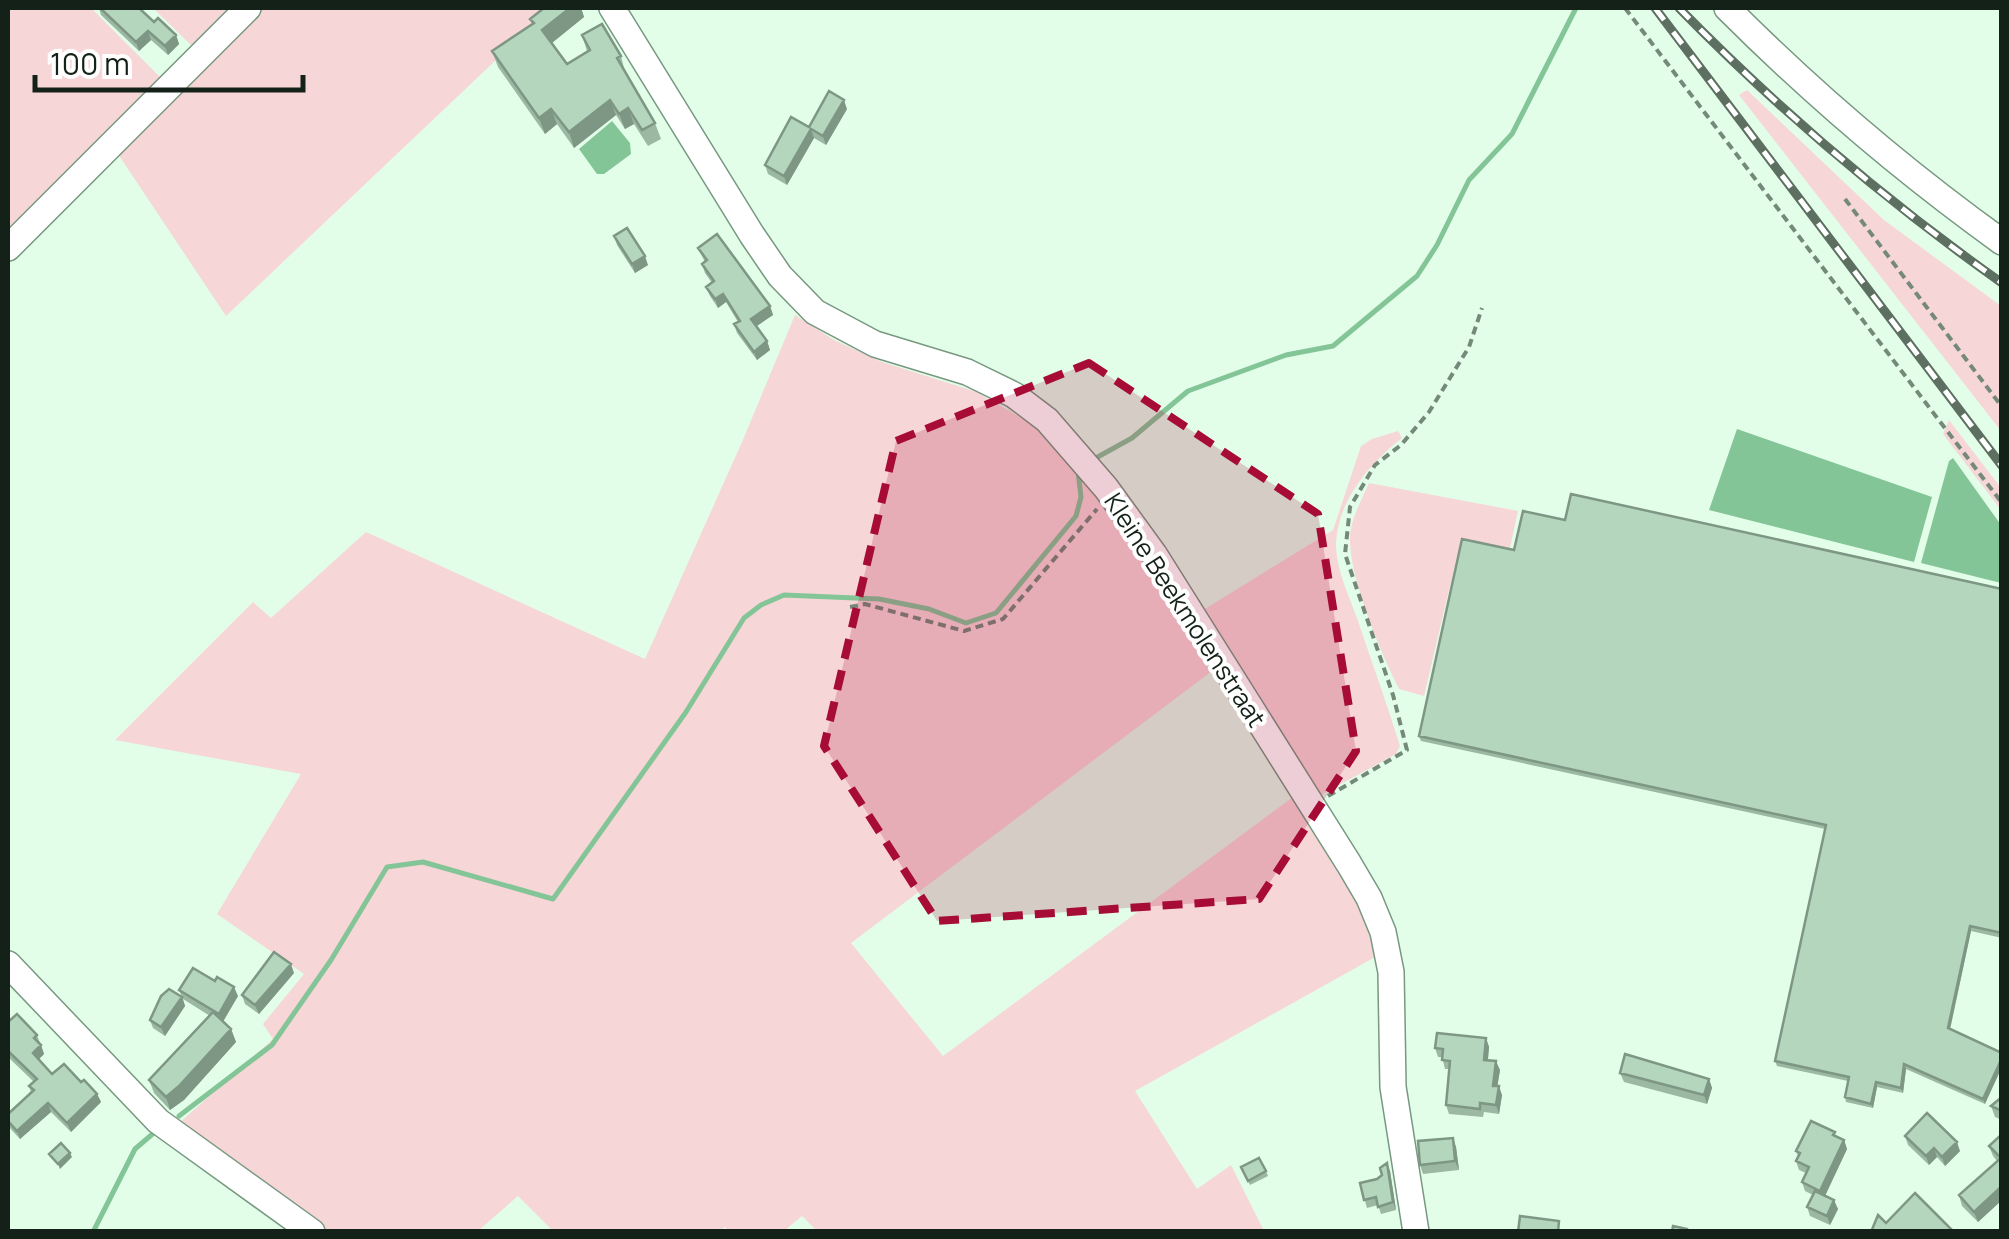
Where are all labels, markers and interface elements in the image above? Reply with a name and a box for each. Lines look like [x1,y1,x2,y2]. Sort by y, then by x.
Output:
scale bar [35,30,302,92]
text: 100 m [50,43,130,84]
street label: Kleine Beekmolenstraat [1096,486,1274,734]

